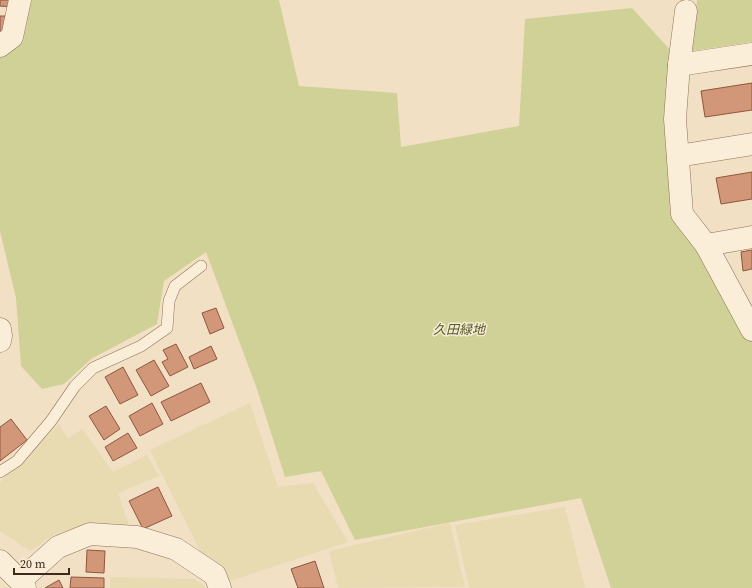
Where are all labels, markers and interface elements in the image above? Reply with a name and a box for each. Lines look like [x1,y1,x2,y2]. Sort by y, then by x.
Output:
park label: 久田緑地 [433,321,487,338]
scale bar [14,550,69,576]
text: 20 m [20,556,46,572]

